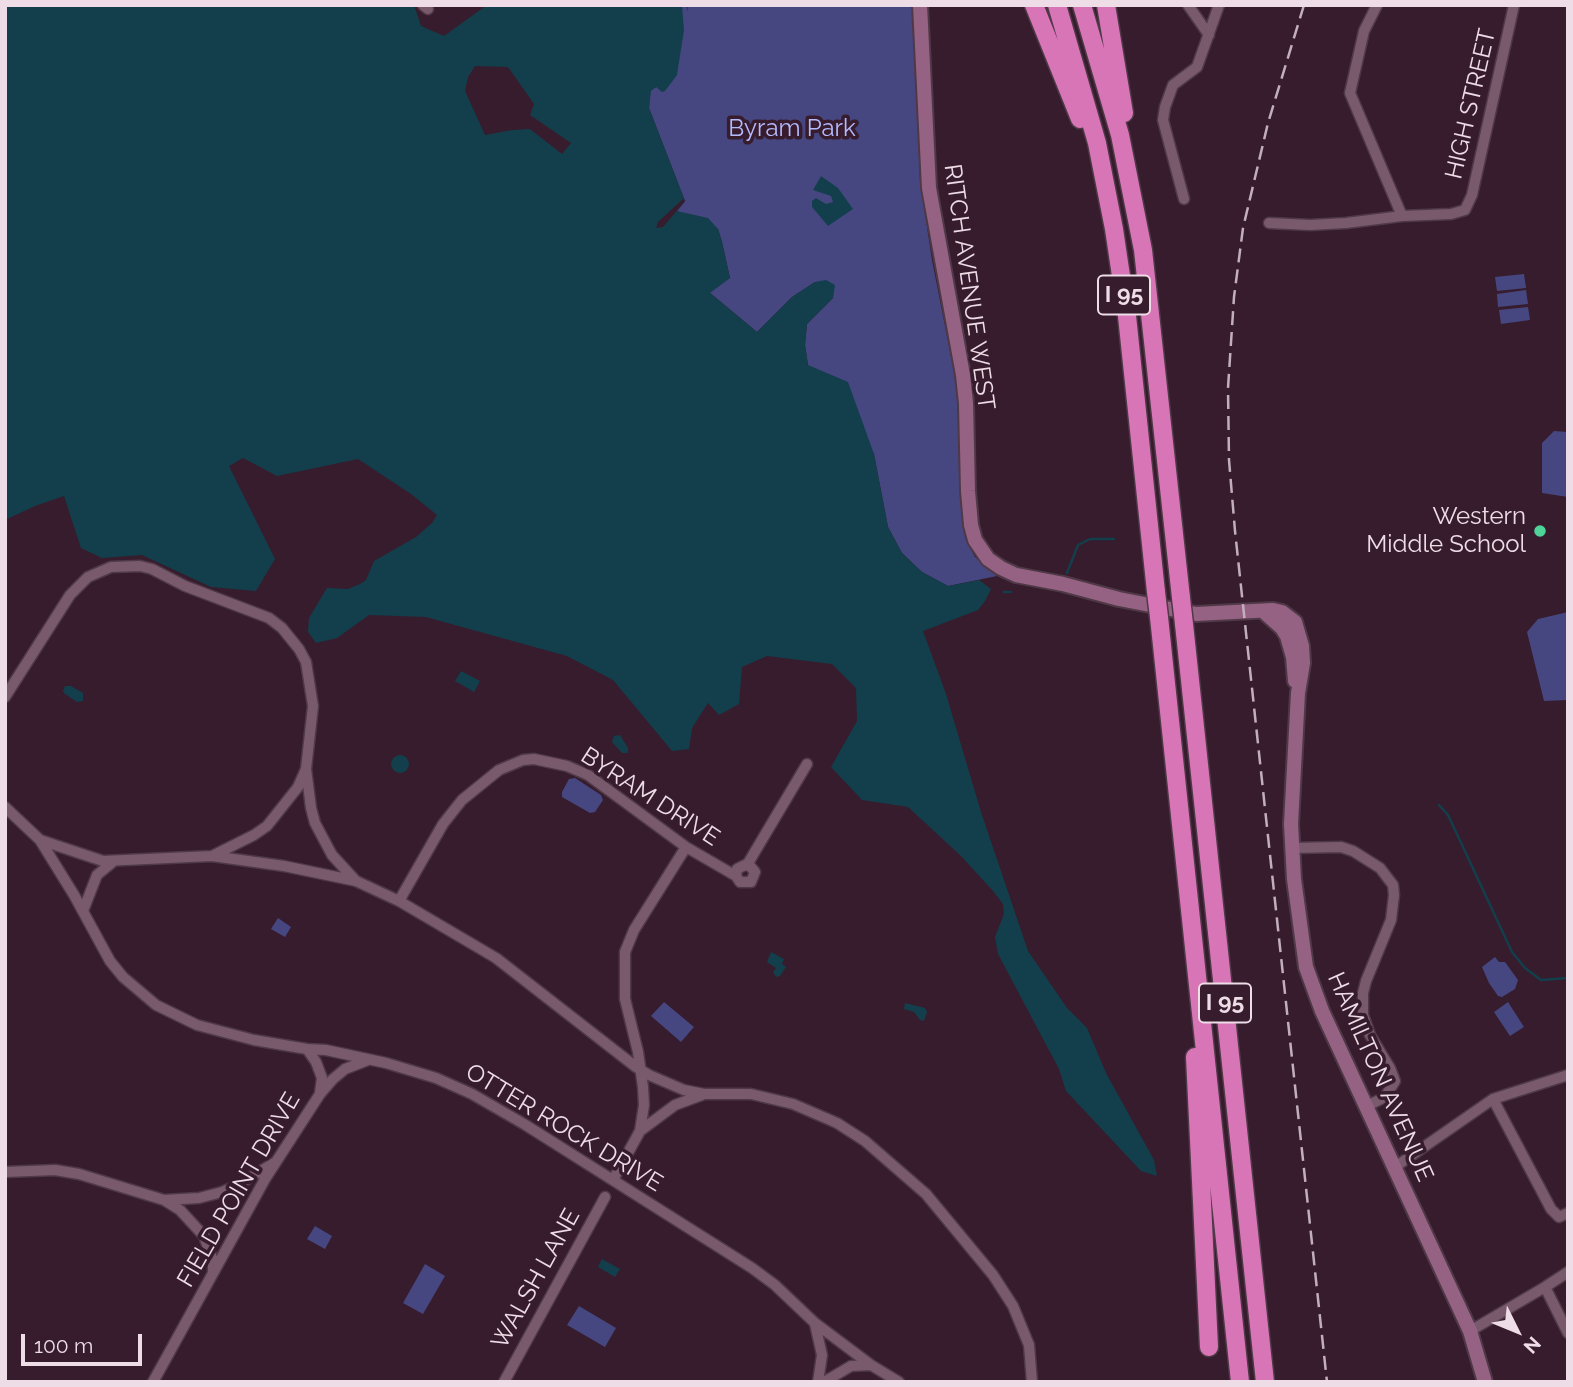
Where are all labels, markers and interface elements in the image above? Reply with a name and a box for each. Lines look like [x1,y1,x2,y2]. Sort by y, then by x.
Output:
street label: HIGH STREET [1440,26,1502,182]
park label: Byram Park [728,115,856,143]
street label: RITCH AVENUE WEST [937,162,1001,412]
road number: I 95 [1098,276,1150,314]
place label: Western Middle School [1366,503,1526,559]
marker: Western Middle School [1532,523,1548,539]
street label: BYRAM DRIVE [575,741,725,853]
street label: HAMILTON AVENUE [1321,968,1439,1186]
road number: I 95 [1199,984,1251,1022]
street label: OTTER ROCK DRIVE [460,1058,668,1198]
street label: FIELD POINT DRIVE [172,1088,306,1292]
street label: WALSH LANE [486,1204,586,1354]
north arrow [1482,1296,1552,1366]
scale bar [24,1320,145,1364]
text: 100 m [34,1333,93,1358]
text: N [1519,1333,1545,1358]

